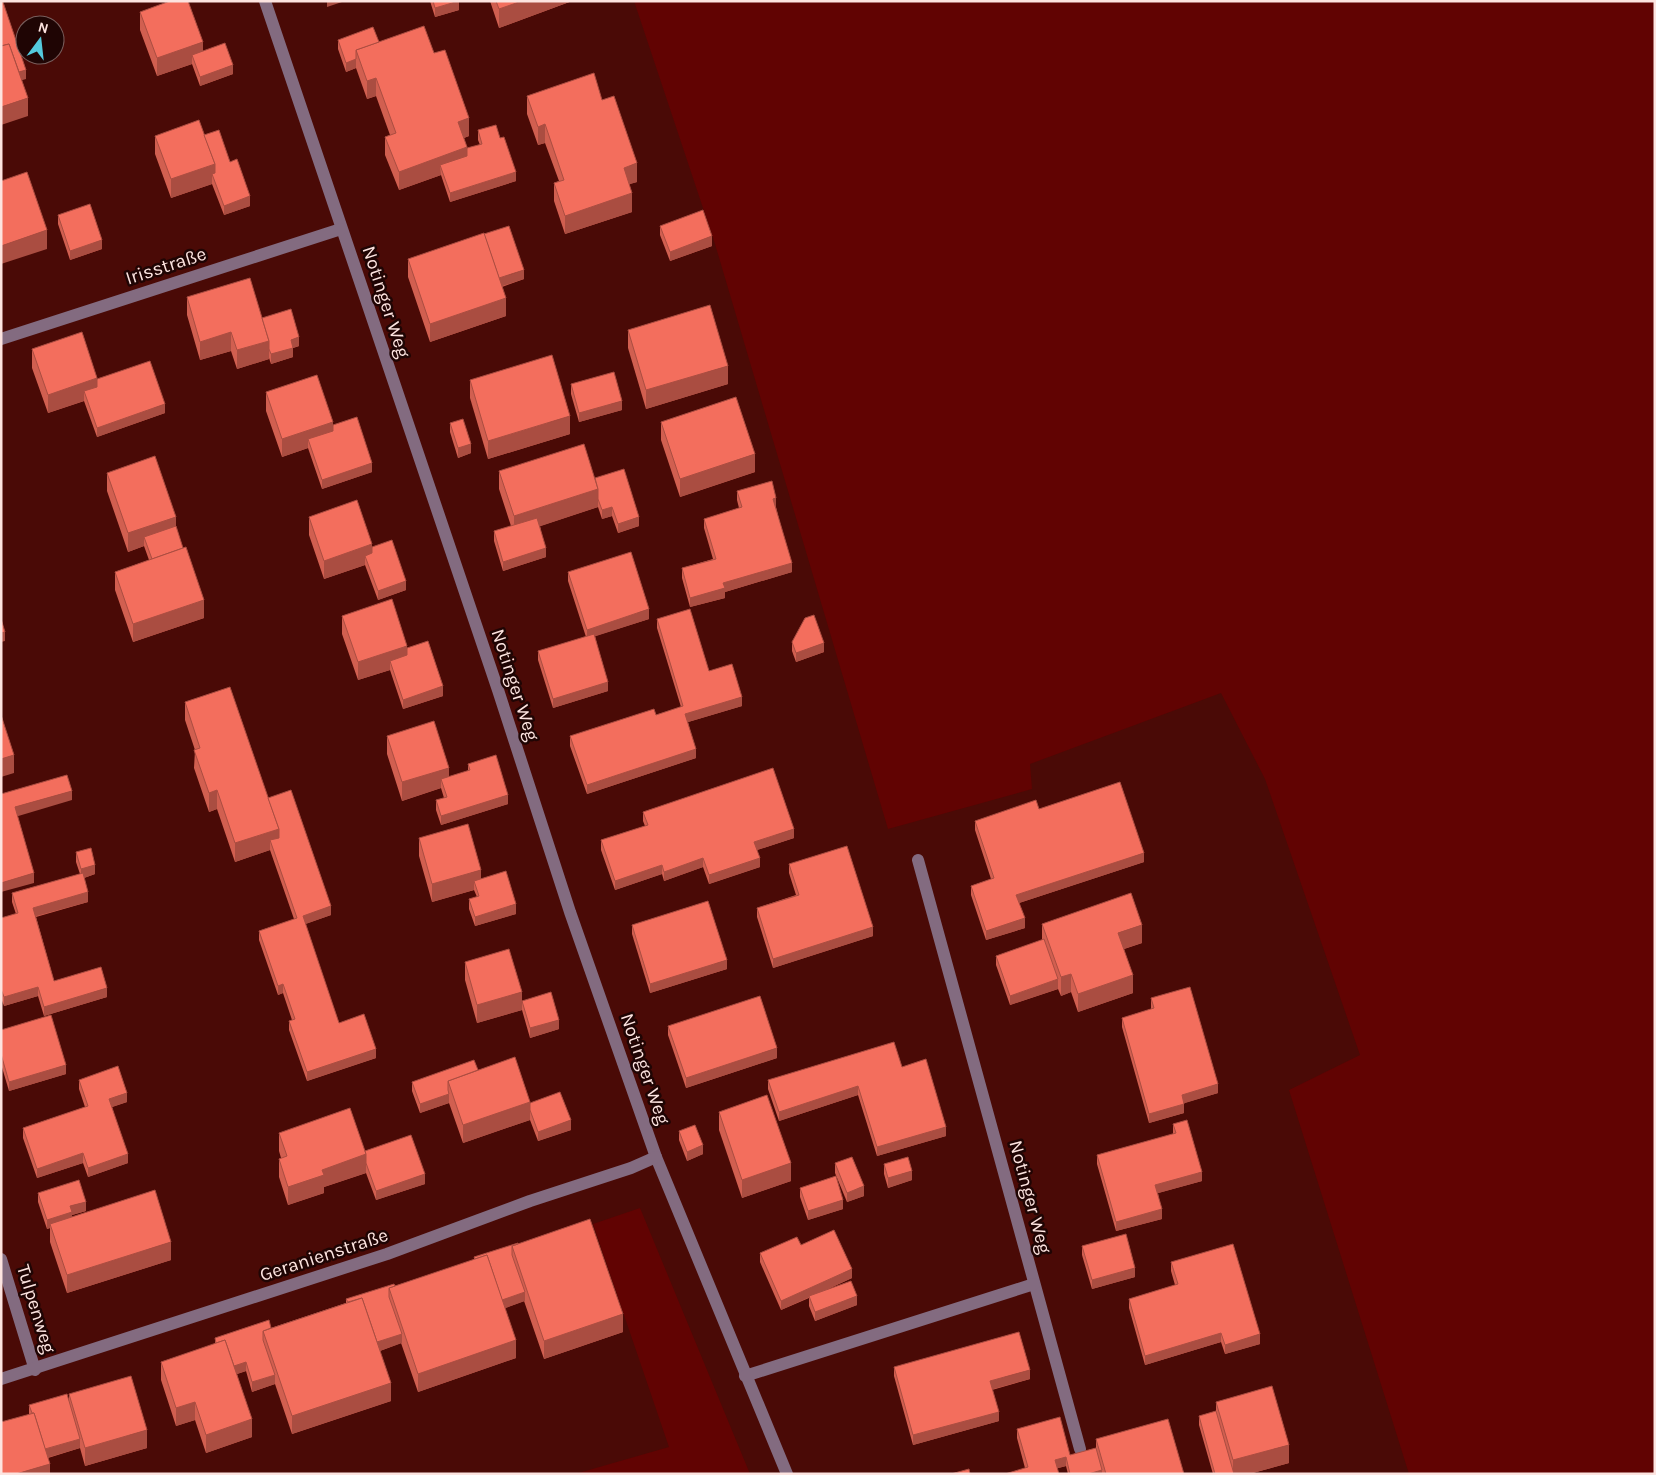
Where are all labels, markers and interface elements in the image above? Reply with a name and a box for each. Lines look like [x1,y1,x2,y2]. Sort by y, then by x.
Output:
north arrow [15,15,65,65]
text: N [36,18,50,37]
street label: Irisstraße [123,243,209,289]
street label: Notinger Weg [358,243,415,361]
street label: Notinger Weg [487,626,544,744]
street label: Notinger Weg [616,1010,674,1128]
street label: Notinger Weg [1004,1138,1056,1256]
street label: Geranienstraße [257,1224,391,1286]
street label: Tulpenweg [12,1262,60,1356]

